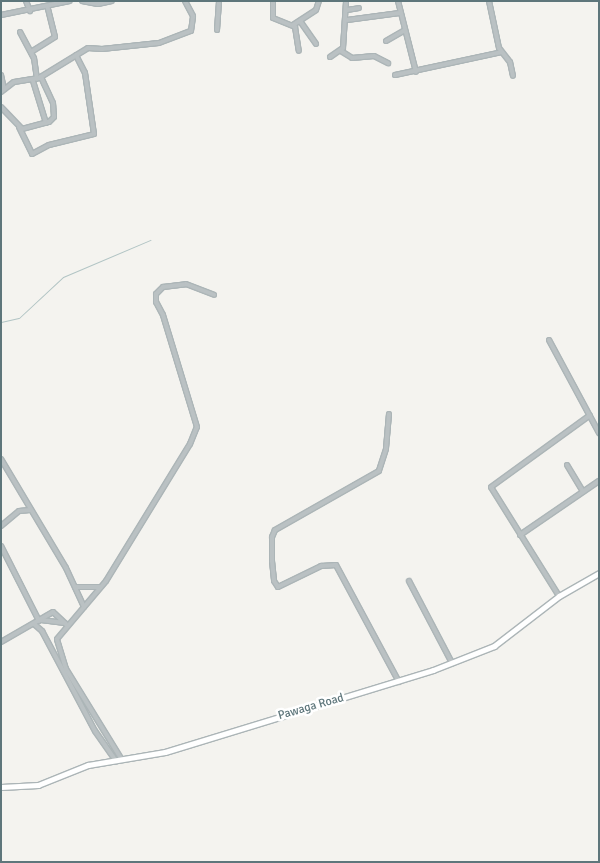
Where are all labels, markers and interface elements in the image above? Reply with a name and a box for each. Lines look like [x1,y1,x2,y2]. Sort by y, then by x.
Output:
street label: Pawaga Road [276,691,346,723]

